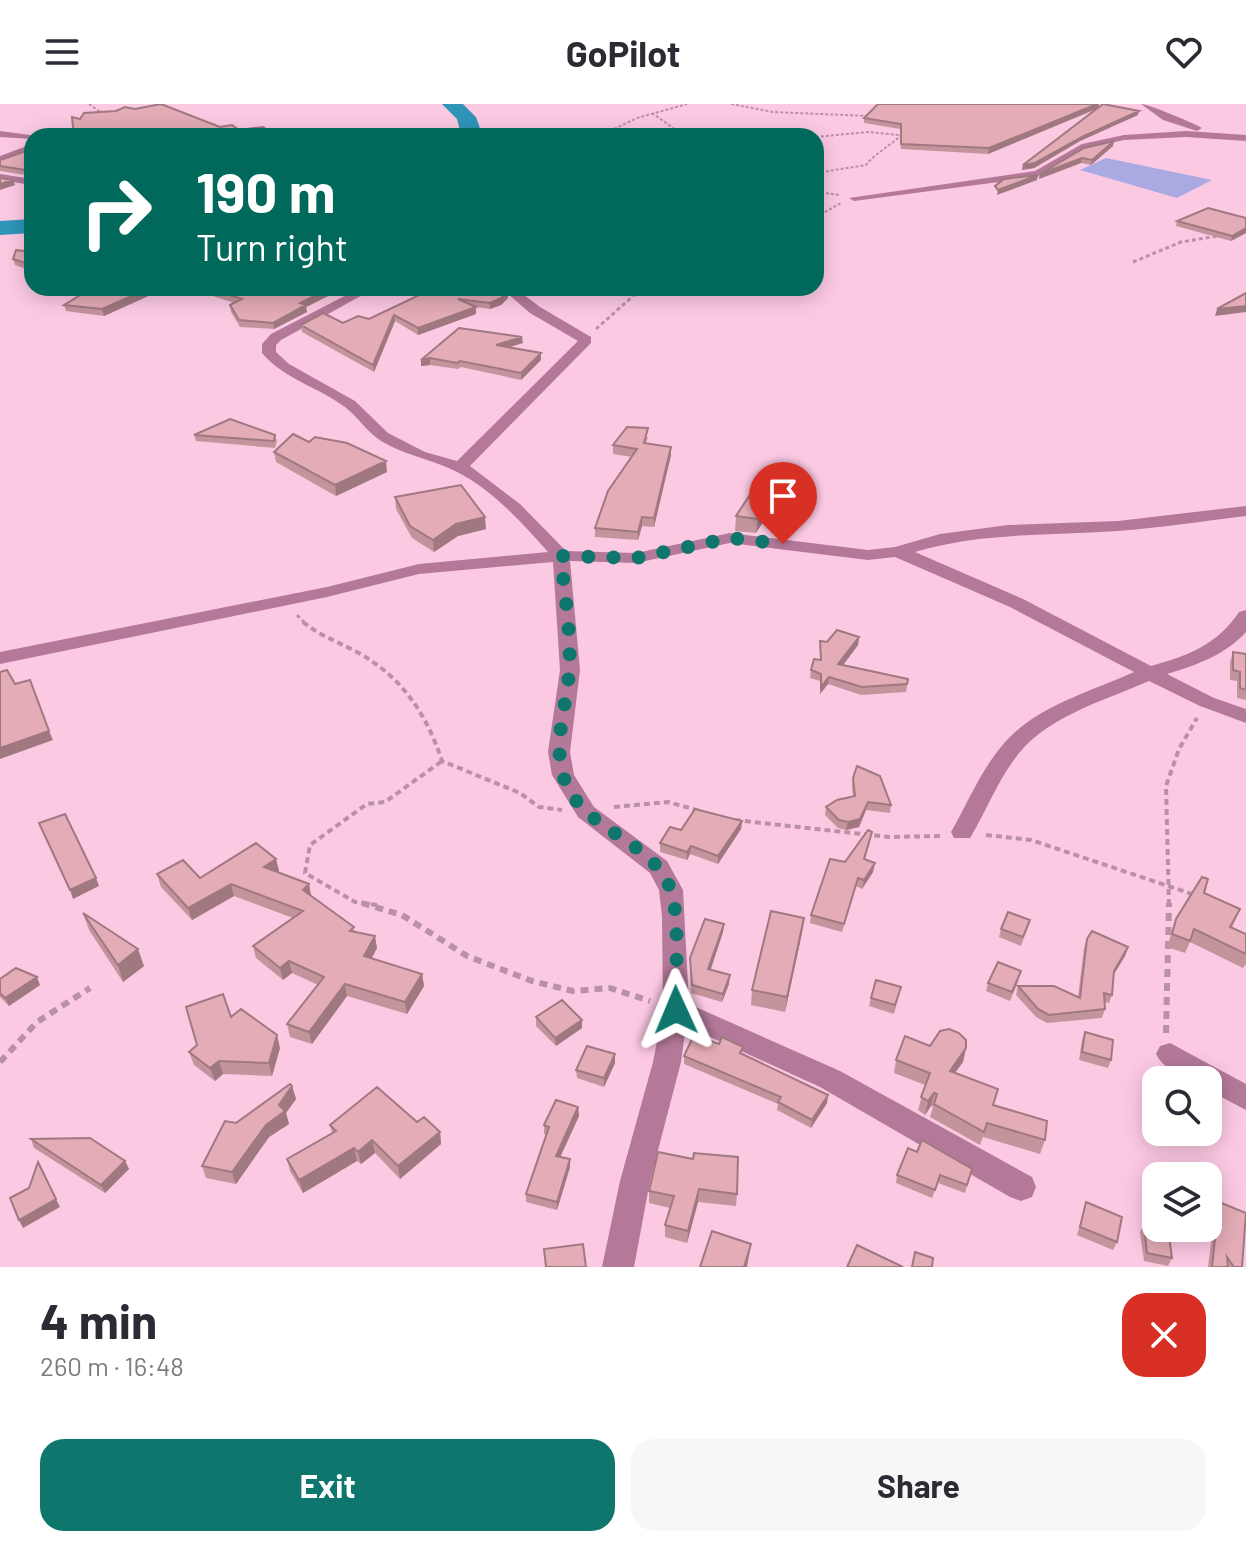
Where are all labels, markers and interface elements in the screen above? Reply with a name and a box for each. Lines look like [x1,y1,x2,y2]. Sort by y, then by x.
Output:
icon: menu [40,30,84,74]
icon: heart [1162,30,1206,74]
text: GoPilot [566,31,680,74]
text: 190 m [196,157,335,224]
icon: right [64,160,168,264]
text: Turn right [196,225,348,268]
pin [749,462,817,544]
icon: arrive [761,474,805,518]
position arrow [634,968,718,1052]
map controls [1142,1066,1222,1242]
button: search [1142,1066,1222,1146]
button: layers [1142,1162,1222,1242]
text: 4 min [40,1291,157,1349]
button: close [1122,1293,1206,1377]
text: 260 m · 16:48 [40,1350,184,1381]
button: Exit [40,1439,615,1531]
button: Share [631,1439,1206,1531]

